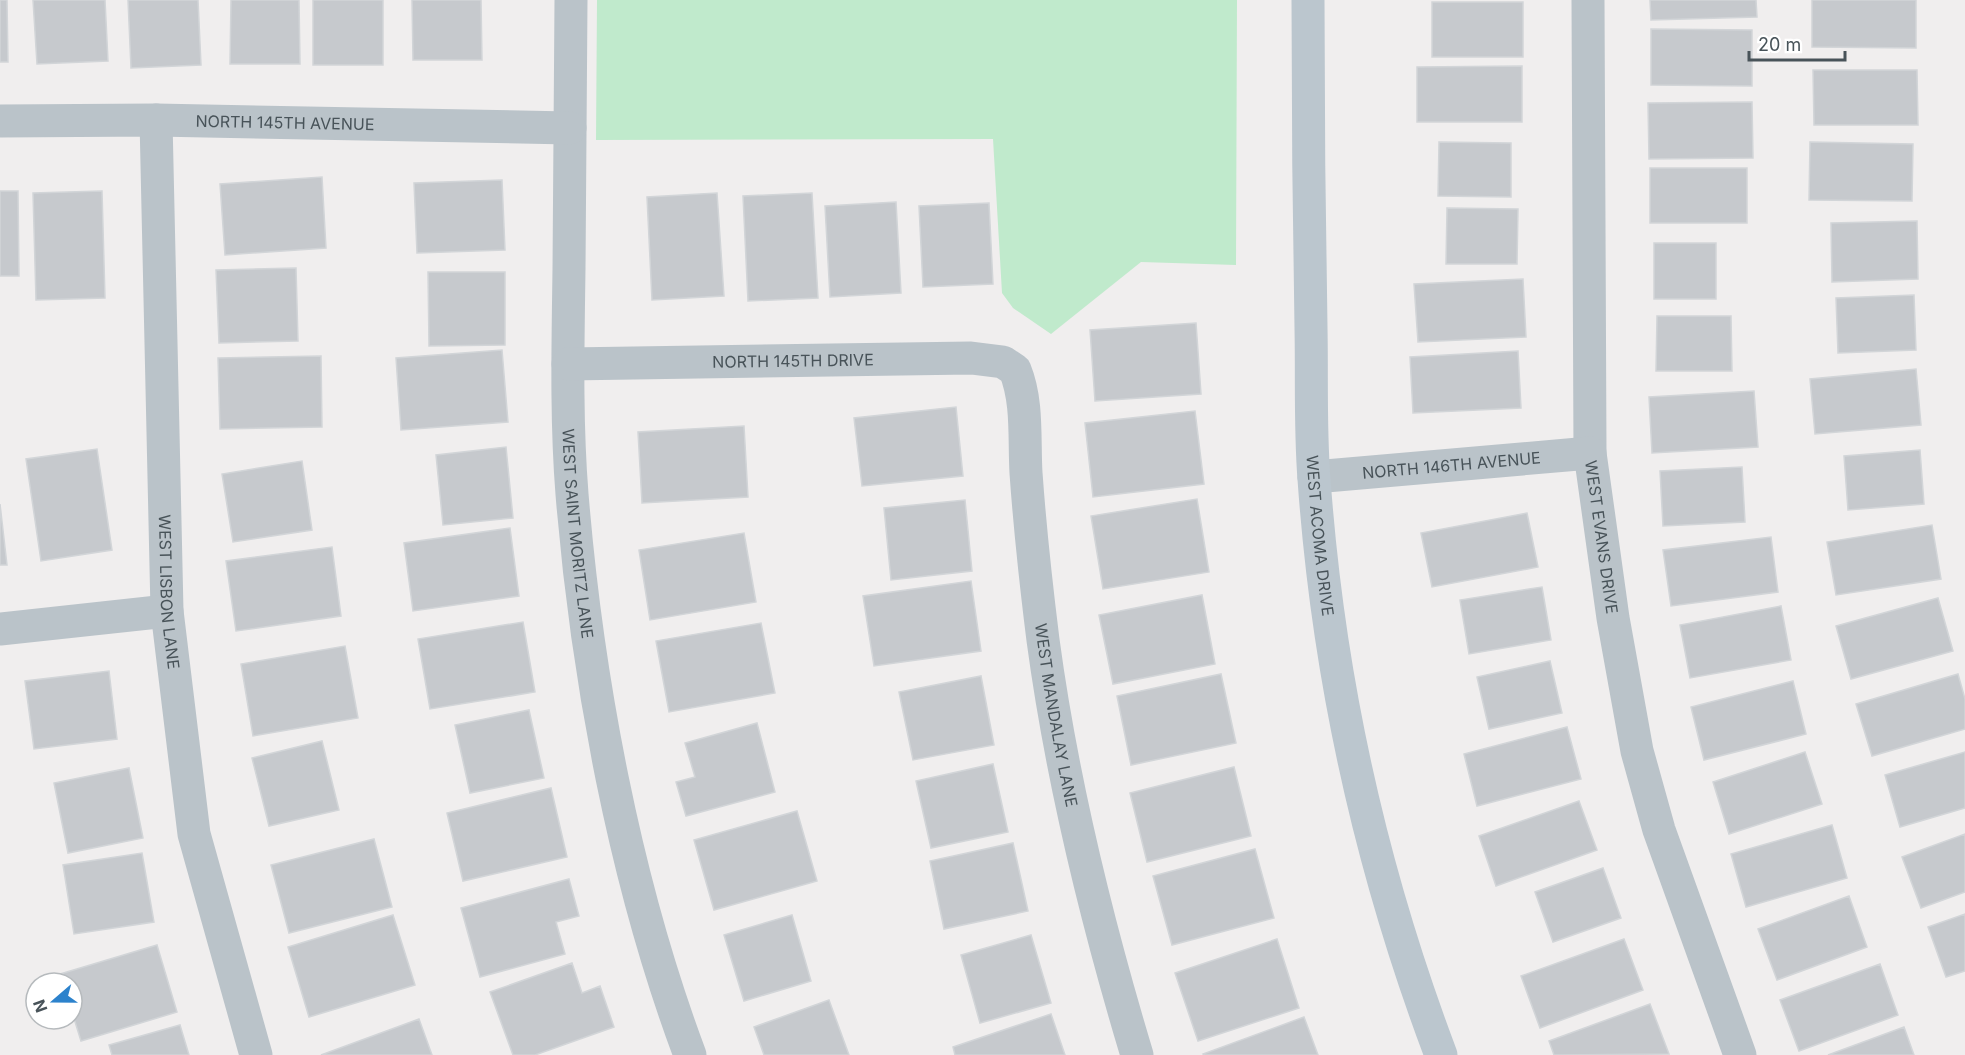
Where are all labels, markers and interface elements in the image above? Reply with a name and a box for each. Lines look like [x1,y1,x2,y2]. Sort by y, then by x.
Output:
scale bar [1749,24,1845,62]
text: 20 m [1758,34,1801,55]
street label: NORTH 145TH AVENUE [195,111,375,134]
street label: NORTH 145TH DRIVE [712,349,874,372]
street label: WEST SAINT MORITZ LANE [559,428,598,640]
street label: NORTH 146TH AVENUE [1361,447,1542,483]
street label: WEST ACOMA DRIVE [1302,455,1338,617]
street label: WEST EVANS DRIVE [1581,459,1622,615]
street label: WEST LISBON LANE [155,514,184,670]
street label: WEST MANDALAY LANE [1031,622,1082,809]
north arrow [24,971,84,1031]
text: N [28,997,51,1015]

